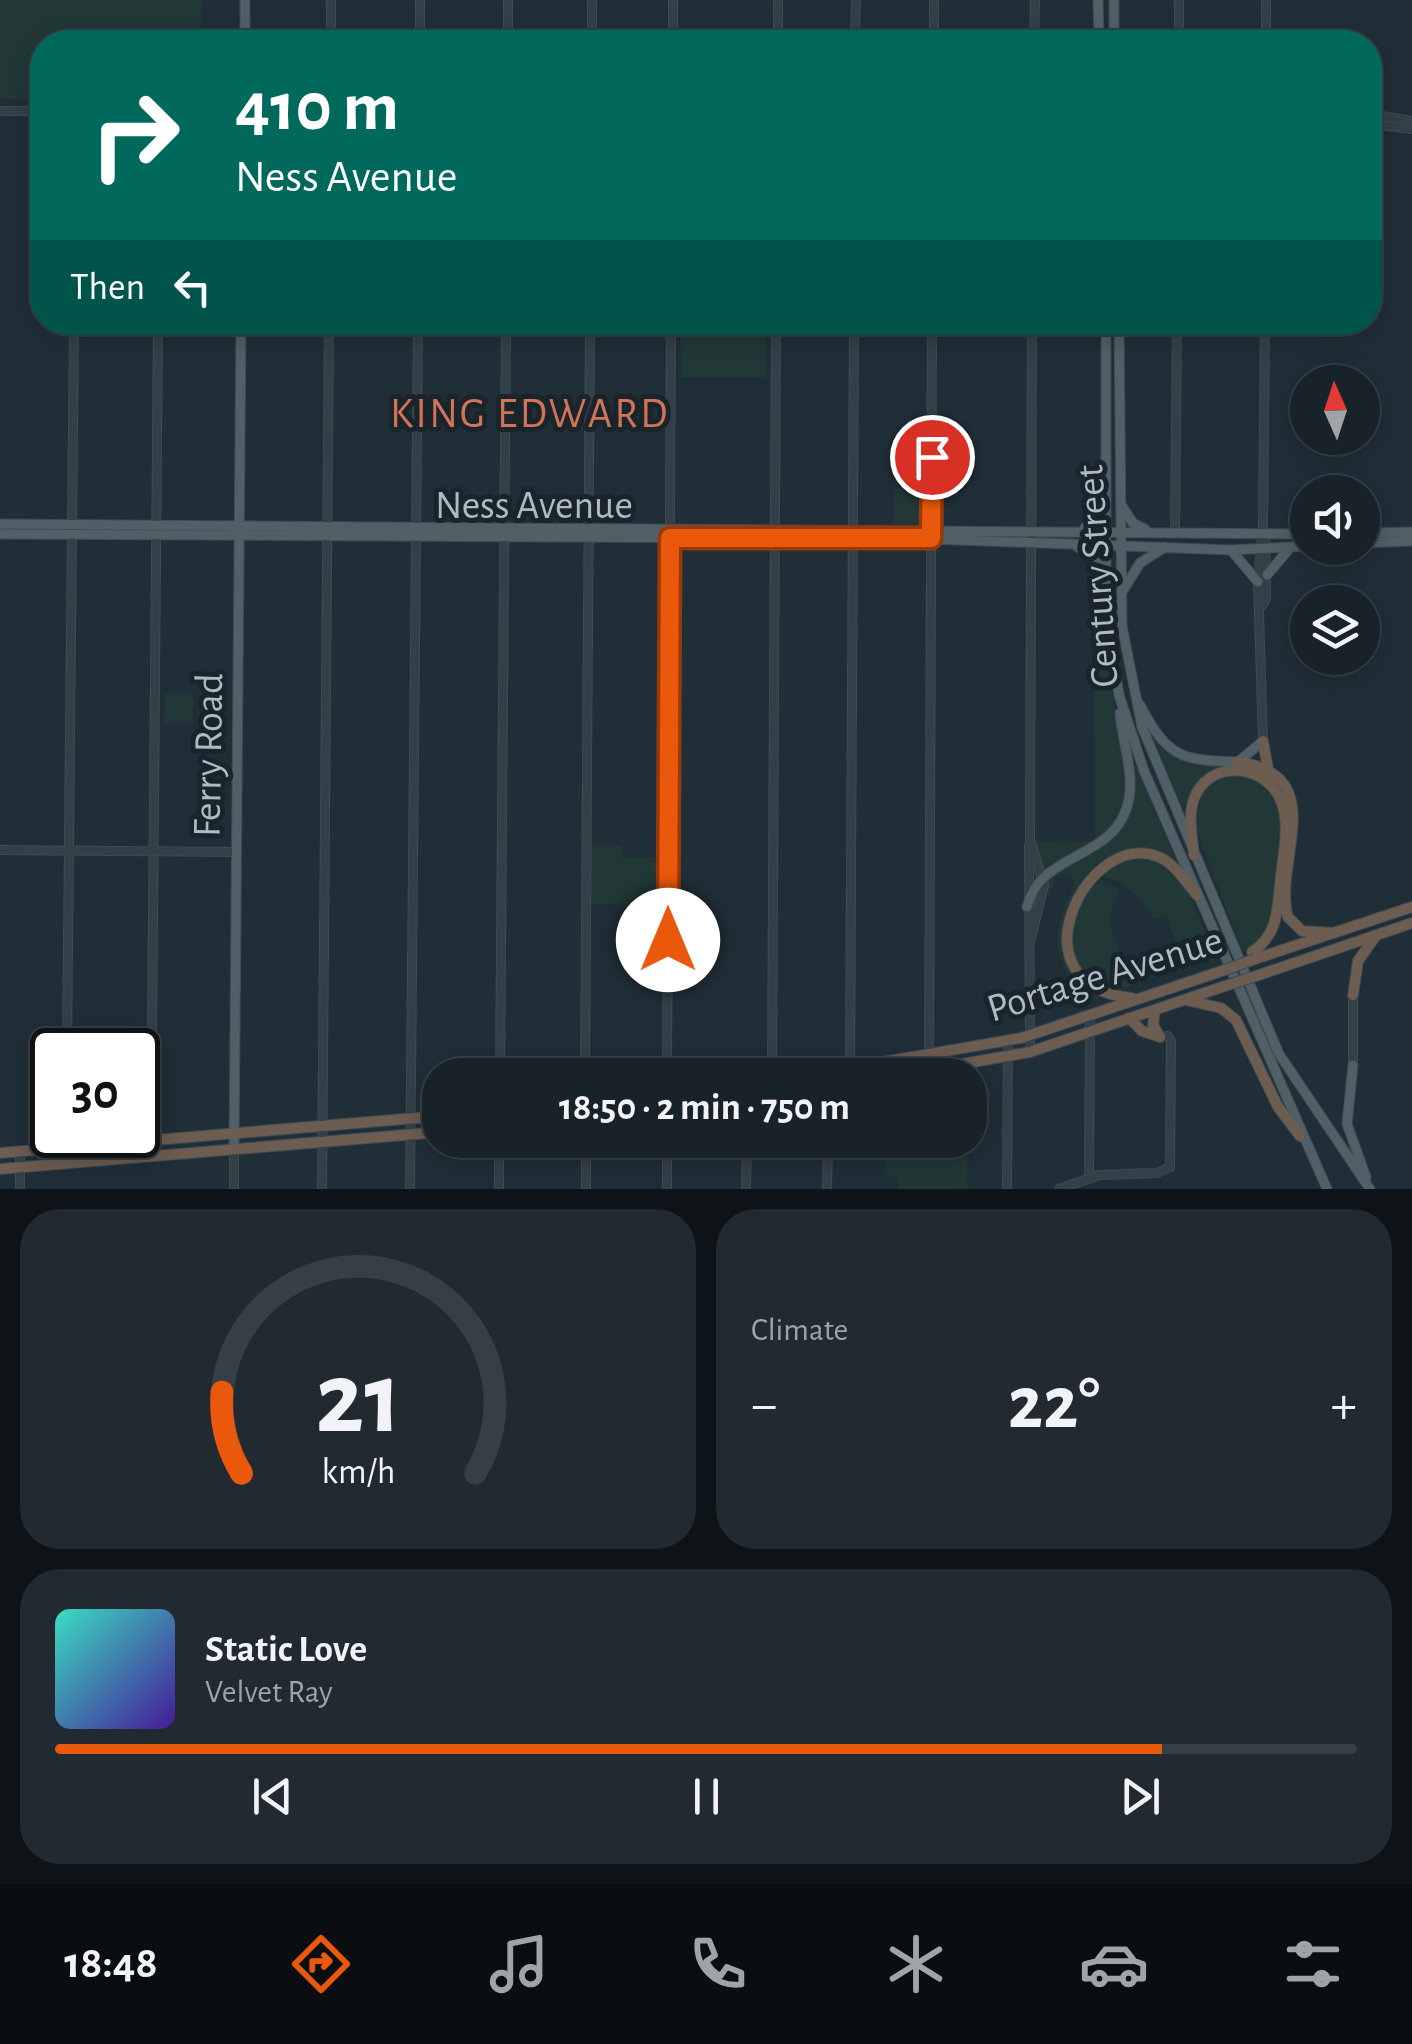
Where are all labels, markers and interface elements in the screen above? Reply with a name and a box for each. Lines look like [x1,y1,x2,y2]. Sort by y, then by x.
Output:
icon: right [70,70,200,200]
text: 410 m [235,73,399,143]
text: Ness Avenue [235,155,457,200]
icon: left [165,260,220,315]
text: Then [70,269,145,307]
north arrow [1290,365,1380,455]
map controls [1290,365,1380,675]
district label: KING EDWARD [390,393,670,435]
pin [890,415,975,500]
icon: arrive [905,430,960,485]
street label: Century Street [1070,463,1126,689]
button: sound [1290,475,1380,565]
street label: Ness Avenue [435,486,633,526]
button: layers [1290,585,1380,675]
street label: Ferry Road [188,673,230,837]
position arrow [616,888,720,992]
street label: Portage Avenue [983,920,1227,1030]
speed limit sign: 30 [30,1028,160,1158]
text: 18:50 · 2 min · 750 m [559,1089,850,1127]
text: Climate [751,1314,848,1346]
text: 21 [315,1348,401,1452]
text: 22° [1008,1367,1100,1442]
text: − [751,1378,777,1433]
text: + [1331,1378,1357,1433]
text: km/h [321,1454,395,1490]
text: Static Love [205,1631,367,1669]
text: Velvet Ray [205,1676,333,1708]
icon: previous [245,1769,300,1824]
icon: pause [679,1769,734,1824]
icon: next [1113,1769,1168,1824]
icon: directions [286,1929,356,1999]
icon: music [484,1929,554,1999]
icon: phone [683,1929,753,1999]
icon: climate [881,1929,951,1999]
icon: car [1079,1929,1149,1999]
icon: filters [1278,1929,1348,1999]
text: 18:48 [64,1941,158,1986]

